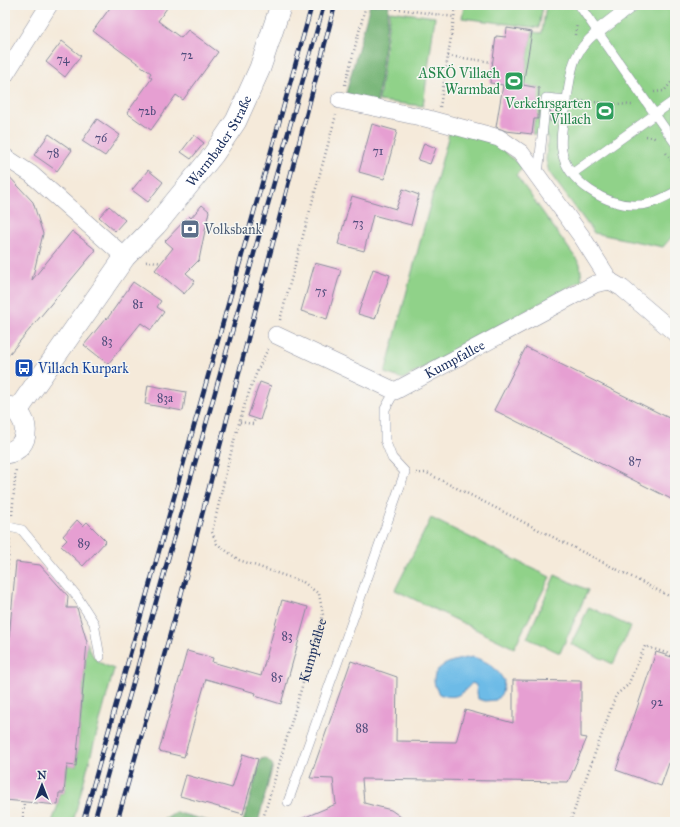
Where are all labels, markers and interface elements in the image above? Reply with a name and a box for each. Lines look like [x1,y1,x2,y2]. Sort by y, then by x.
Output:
house number: 72 [181,48,193,62]
house number: 74 [57,52,70,66]
place label: ASKÖ Villach Warmbad [418,63,500,98]
sports icon: ASKÖ Villach Warmbad [503,70,525,92]
street label: Warmbader Straße [183,93,256,190]
place label: Verkehrsgarten Villach [504,95,591,128]
sports icon: Verkehrsgarten Villach [594,100,616,122]
house number: 72b [138,104,156,118]
house number: 76 [95,131,108,145]
house number: 71 [372,144,384,158]
house number: 78 [47,146,59,160]
house number: 73 [352,216,364,230]
bank icon: Volksbank [179,218,201,240]
place label: Volksbank [203,221,263,238]
house number: 75 [315,284,327,298]
house number: 81 [132,297,144,311]
house number: 83 [101,334,113,348]
street label: Kumpfallee [422,337,488,383]
bus stop icon: Villach Kurpark [13,357,35,379]
place label: Villach Kurpark [37,360,129,377]
house number: 83a [157,391,174,405]
house number: 87 [629,454,641,468]
house number: 89 [78,536,90,550]
street label: Kumpfallee [296,616,331,684]
house number: 83 [281,629,293,643]
house number: 85 [271,670,283,684]
house number: 92 [651,695,663,709]
house number: 88 [356,721,368,735]
north arrow [22,765,62,805]
text: N [37,769,47,782]

